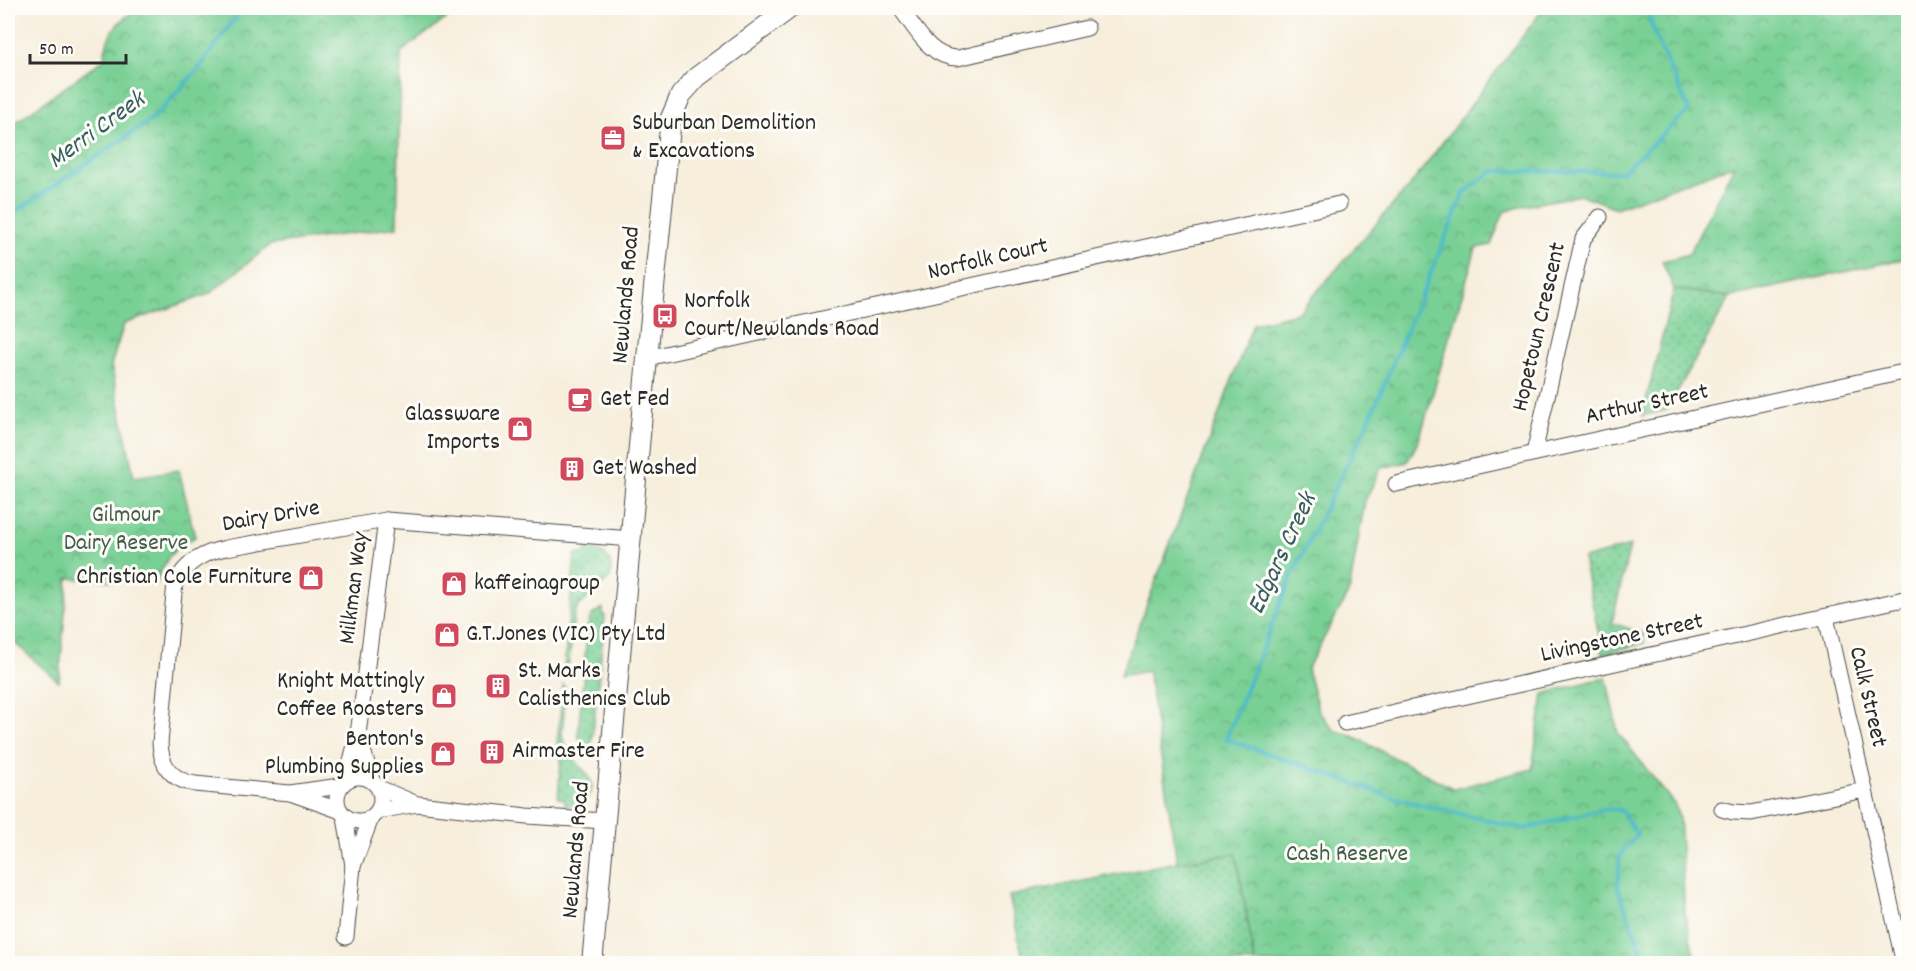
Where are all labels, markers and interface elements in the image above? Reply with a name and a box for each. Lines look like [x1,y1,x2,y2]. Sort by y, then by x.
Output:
scale bar [30,27,126,65]
text: 50 m [39,38,74,63]
water label: Merri Creek [41,82,155,179]
place label: Suburban Demolition & Excavations [632,107,816,169]
office icon: Suburban Demolition & Excavations [598,123,628,153]
street label: Newlands Road [604,225,650,365]
street label: Norfolk Court [925,230,1052,290]
street label: Hopetoun Crescent [1504,239,1576,415]
place label: Norfolk Court/Newlands Road [684,285,879,347]
bus stop icon: Norfolk Court/Newlands Road [650,301,680,331]
street label: Arthur Street [1582,375,1712,435]
place label: Get Fed [600,383,670,417]
cafe icon: Get Fed [565,385,595,415]
place label: Glassware Imports [405,398,500,460]
shop icon: Glassware Imports [505,414,535,444]
place label: Get Washed [592,452,697,486]
building icon: Get Washed [557,454,587,484]
water label: Edgars Creek [1239,485,1328,621]
street label: Dairy Drive [220,492,322,542]
park label: Gilmour Dairy Reserve [64,499,188,561]
street label: Milkman Way [331,529,379,646]
place label: Christian Cole Furniture [76,561,292,595]
shop icon: Christian Cole Furniture [296,563,326,593]
place label: kaffeinagroup [474,567,600,601]
shop icon: kaffeinagroup [439,569,469,599]
street label: Livingstone Street [1538,605,1707,673]
place label: G.T.Jones (VIC) Pty Ltd [466,618,666,652]
shop icon: G.T.Jones (VIC) Pty Ltd [432,620,462,650]
street label: Calk Street [1839,643,1895,751]
place label: St. Marks Calisthenics Club [518,655,671,717]
place label: Knight Mattingly Coffee Roasters [276,665,425,727]
building icon: St. Marks Calisthenics Club [483,671,513,701]
shop icon: Knight Mattingly Coffee Roasters [429,681,459,711]
place label: Benton's Plumbing Supplies [265,723,424,785]
place label: Airmaster Fire [512,735,645,769]
building icon: Airmaster Fire [477,737,507,767]
shop icon: Benton's Plumbing Supplies [428,739,458,769]
street label: Newlands Road [554,780,600,920]
park label: Cash Reserve [1286,838,1408,872]

